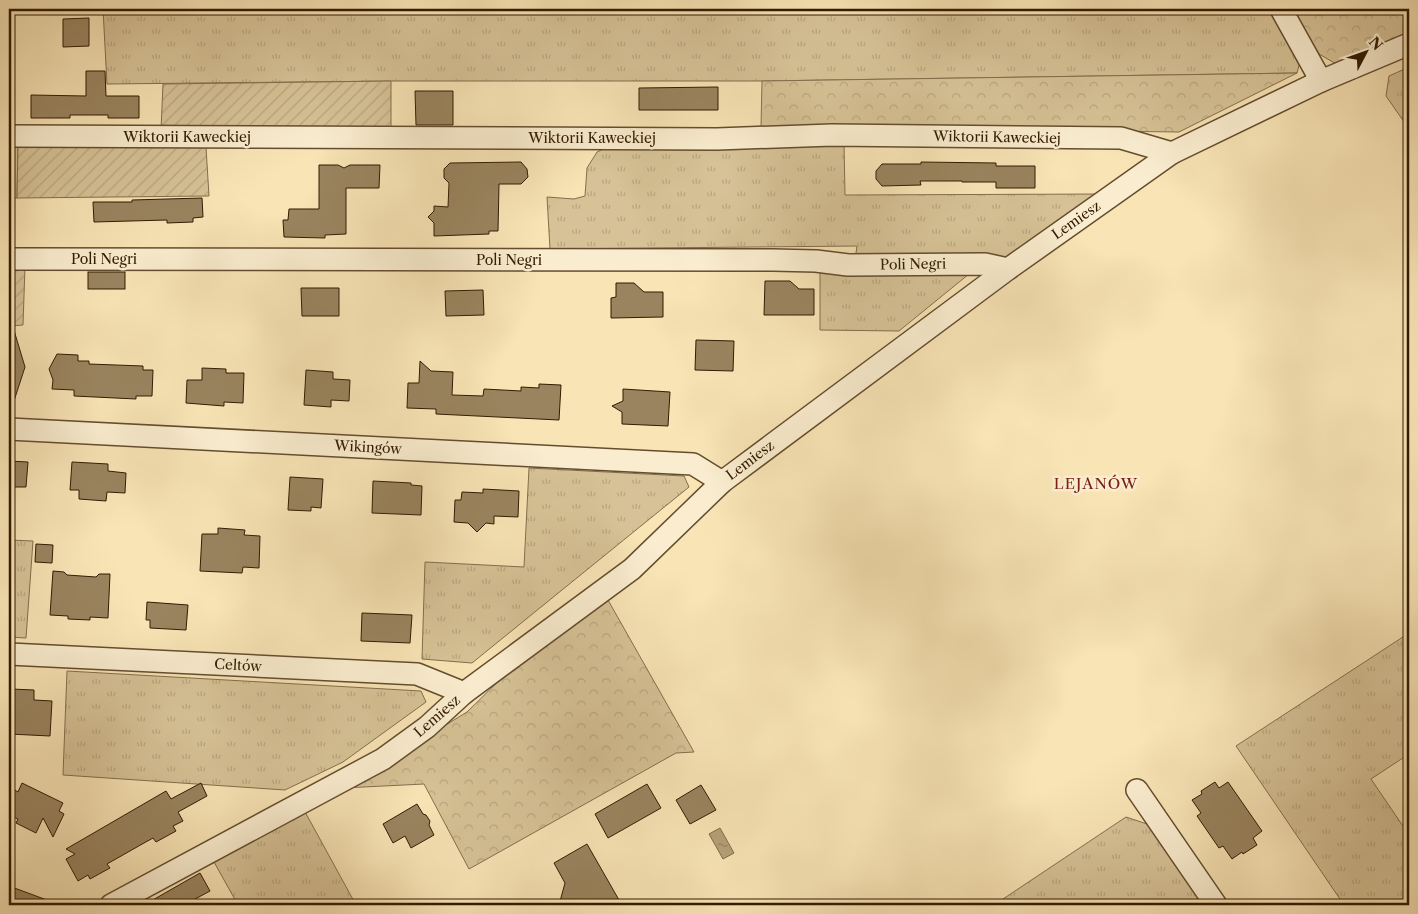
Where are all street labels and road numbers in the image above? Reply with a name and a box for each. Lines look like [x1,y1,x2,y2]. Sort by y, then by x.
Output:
street label: Wiktorii Kaweckiej [932,127,1061,147]
street label: Wiktorii Kaweckiej [122,128,251,146]
street label: Wiktorii Kaweckiej [527,129,656,147]
street label: Lemiesz [1048,197,1104,243]
street label: Poli Negri [71,250,137,268]
street label: Poli Negri [476,251,542,269]
street label: Poli Negri [880,254,946,274]
street label: Wikingów [333,436,403,458]
street label: Lemiesz [722,436,778,484]
street label: Celtów [214,655,263,675]
street label: Lemiesz [410,691,464,741]

